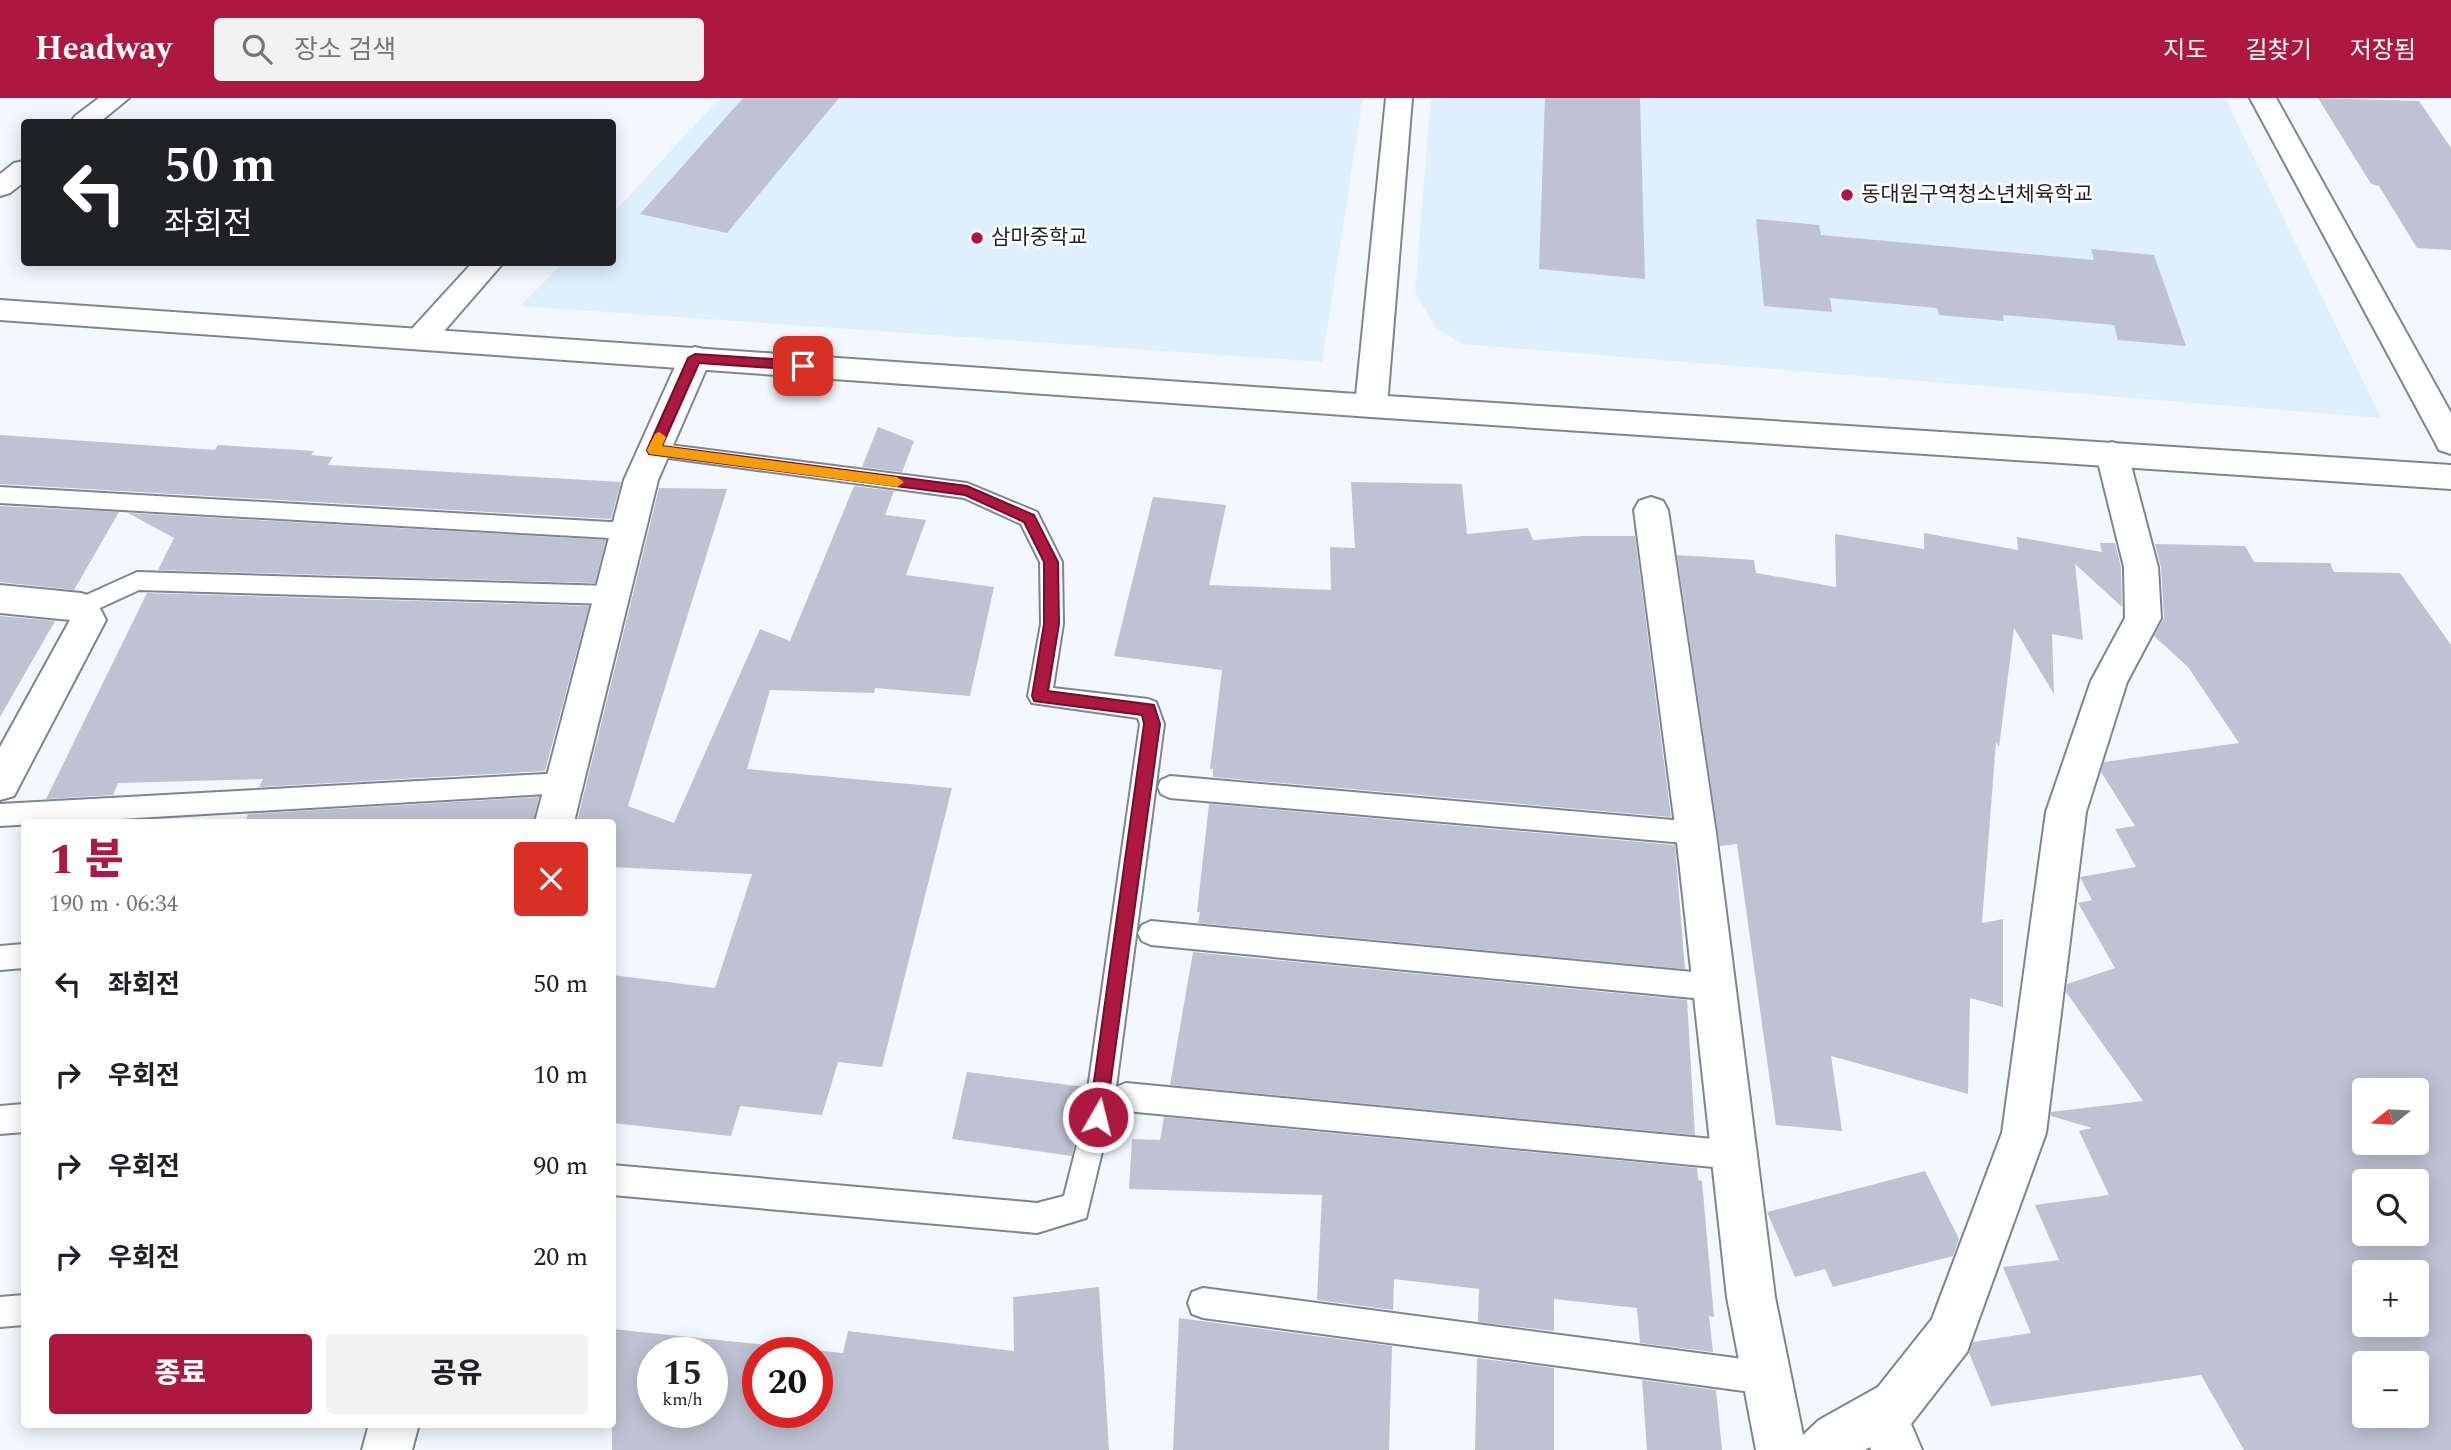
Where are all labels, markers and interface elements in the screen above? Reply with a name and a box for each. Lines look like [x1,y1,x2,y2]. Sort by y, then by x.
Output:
search box [214,18,704,81]
text: Headway [35,24,172,74]
icon: search [238,30,276,68]
text: 장소 검색 [294,30,396,70]
text: 지도 [2163,33,2208,69]
text: 길찾기 [2246,33,2312,69]
text: 저장됨 [2350,33,2416,69]
text: 50 m [164,129,275,204]
icon: left [49,147,140,238]
place label: 동대원구역청소년체육학교 [1861,179,2093,211]
marker: 동대원구역청소년체육학교 [1839,187,1855,203]
text: 좌회전 [164,200,252,249]
place label: 삼마중학교 [991,222,1088,254]
marker: 삼마중학교 [969,230,985,246]
pin [773,336,833,396]
icon: arrive [784,347,822,385]
text: 1 분 [49,829,123,892]
button: close [514,842,588,916]
text: 190 m · 06:34 [49,887,178,922]
text: 50 m [533,964,588,1004]
icon: left [49,965,87,1003]
text: 좌회전 [108,965,180,1005]
text: 10 m [533,1055,588,1095]
icon: right [49,1056,87,1094]
text: 우회전 [108,1056,180,1096]
north arrow [2352,1078,2429,1155]
map controls [2352,1078,2429,1428]
position arrow [1061,1080,1135,1154]
text: 90 m [533,1146,588,1186]
icon: right [49,1147,87,1185]
text: 우회전 [108,1147,180,1187]
button: search [2352,1169,2429,1246]
text: 20 m [533,1237,588,1277]
icon: right [49,1238,87,1276]
text: 우회전 [108,1238,180,1278]
button: + [2352,1260,2429,1337]
button: 종료 [49,1334,312,1414]
button: 공유 [326,1334,588,1414]
speed limit sign: 20 [742,1337,833,1428]
text: 15 [663,1347,702,1400]
button: − [2352,1351,2429,1428]
text: km/h [662,1386,703,1413]

